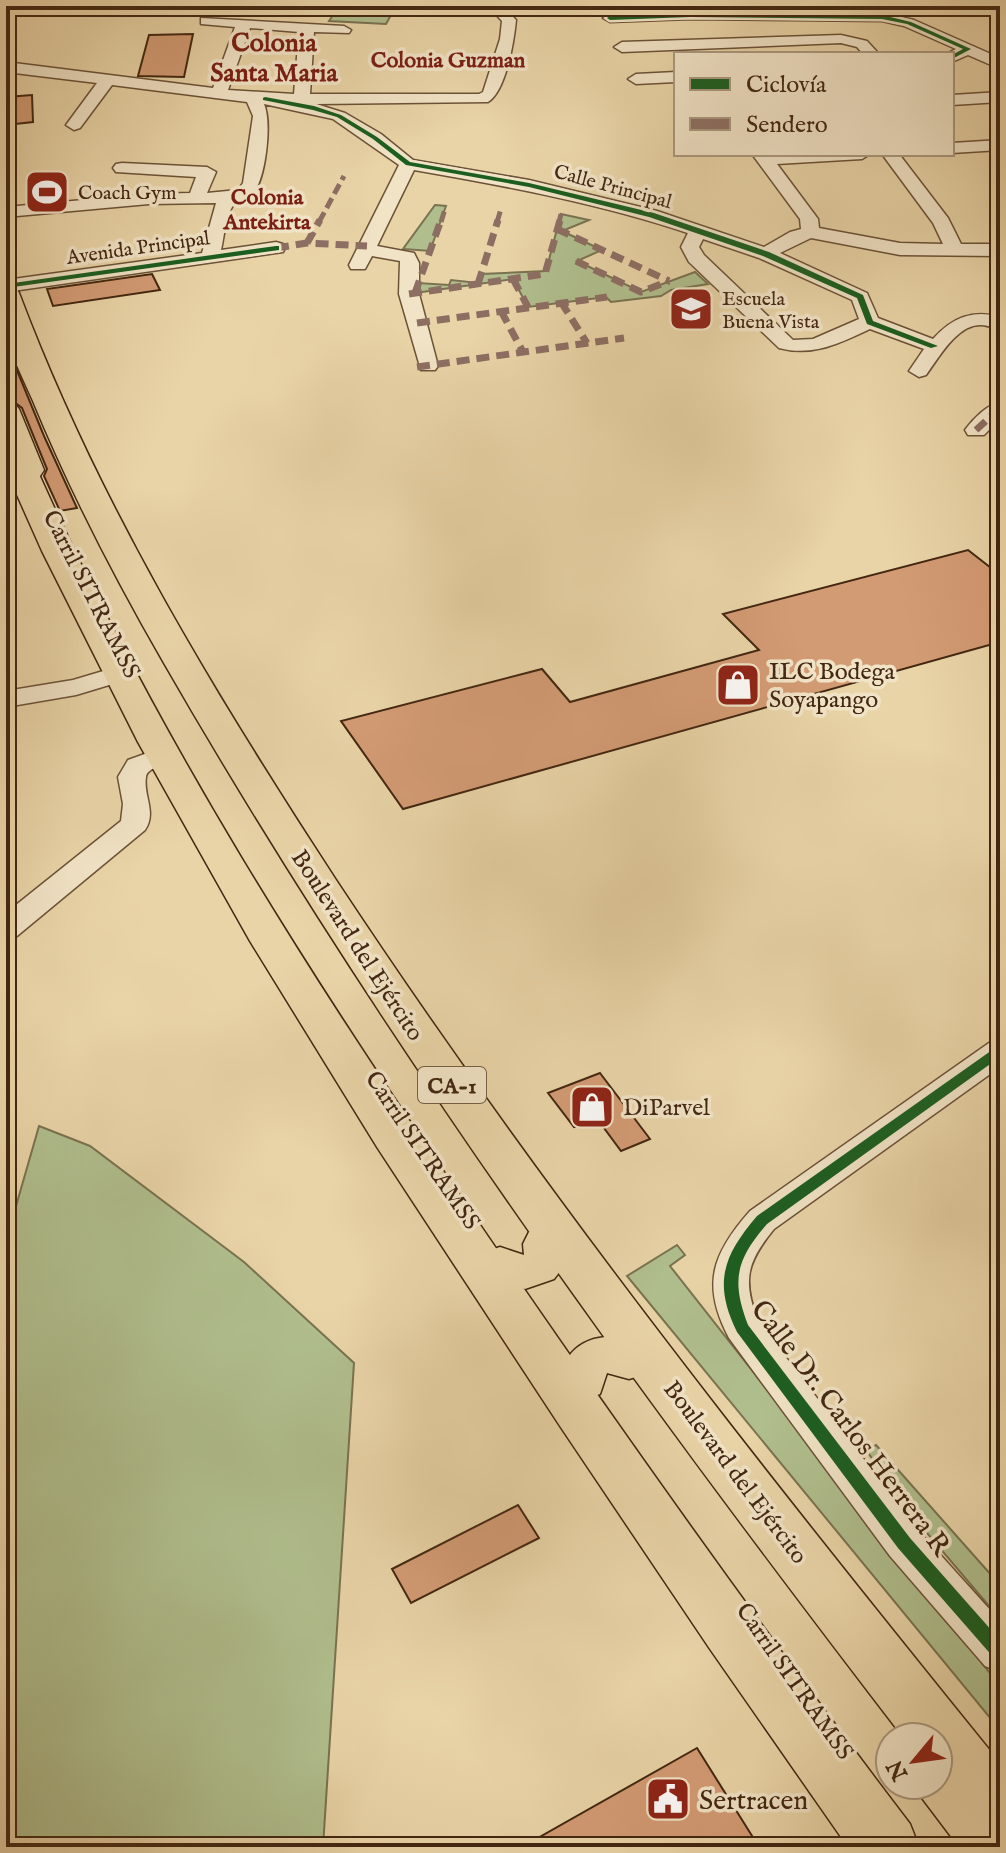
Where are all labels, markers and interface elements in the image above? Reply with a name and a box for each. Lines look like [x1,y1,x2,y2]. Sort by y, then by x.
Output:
district label: Colonia Santa Maria [210,27,339,90]
district label: Colonia Guzman [371,47,525,75]
legend [674,52,954,156]
text: Ciclovía [746,70,827,101]
text: Sendero [746,110,828,141]
street label: Calle Principal [551,160,675,215]
sports icon: Coach Gym [23,168,71,216]
place label: Coach Gym [78,181,177,206]
district label: Colonia Antekirta [223,184,311,237]
street label: Avenida Principal [64,226,212,271]
school or university icon: Escuela Buena Vista [667,285,715,333]
place label: Escuela Buena Vista [722,287,820,335]
street label: Carril SITRAMSS [35,505,146,684]
place label: ILC Bodega Soyapango [769,657,895,716]
shop icon: ILC Bodega Soyapango [714,661,762,709]
street label: Boulevard del Ejército [283,844,430,1047]
street label: Carril SITRAMSS [357,1065,486,1236]
road number: CA-1 [418,1067,486,1103]
shop icon: DiParvel [568,1083,616,1131]
place label: DiParvel [623,1093,710,1124]
street label: Calle Dr. Carlos Herrera R [742,1294,958,1564]
street label: Boulevard del Ejército [656,1375,814,1571]
street label: Carril SITRAMSS [728,1597,860,1767]
north arrow [874,1721,954,1801]
text: N [881,1755,916,1786]
public building icon: Sertracen [644,1775,692,1823]
place label: Sertracen [699,1784,808,1819]

